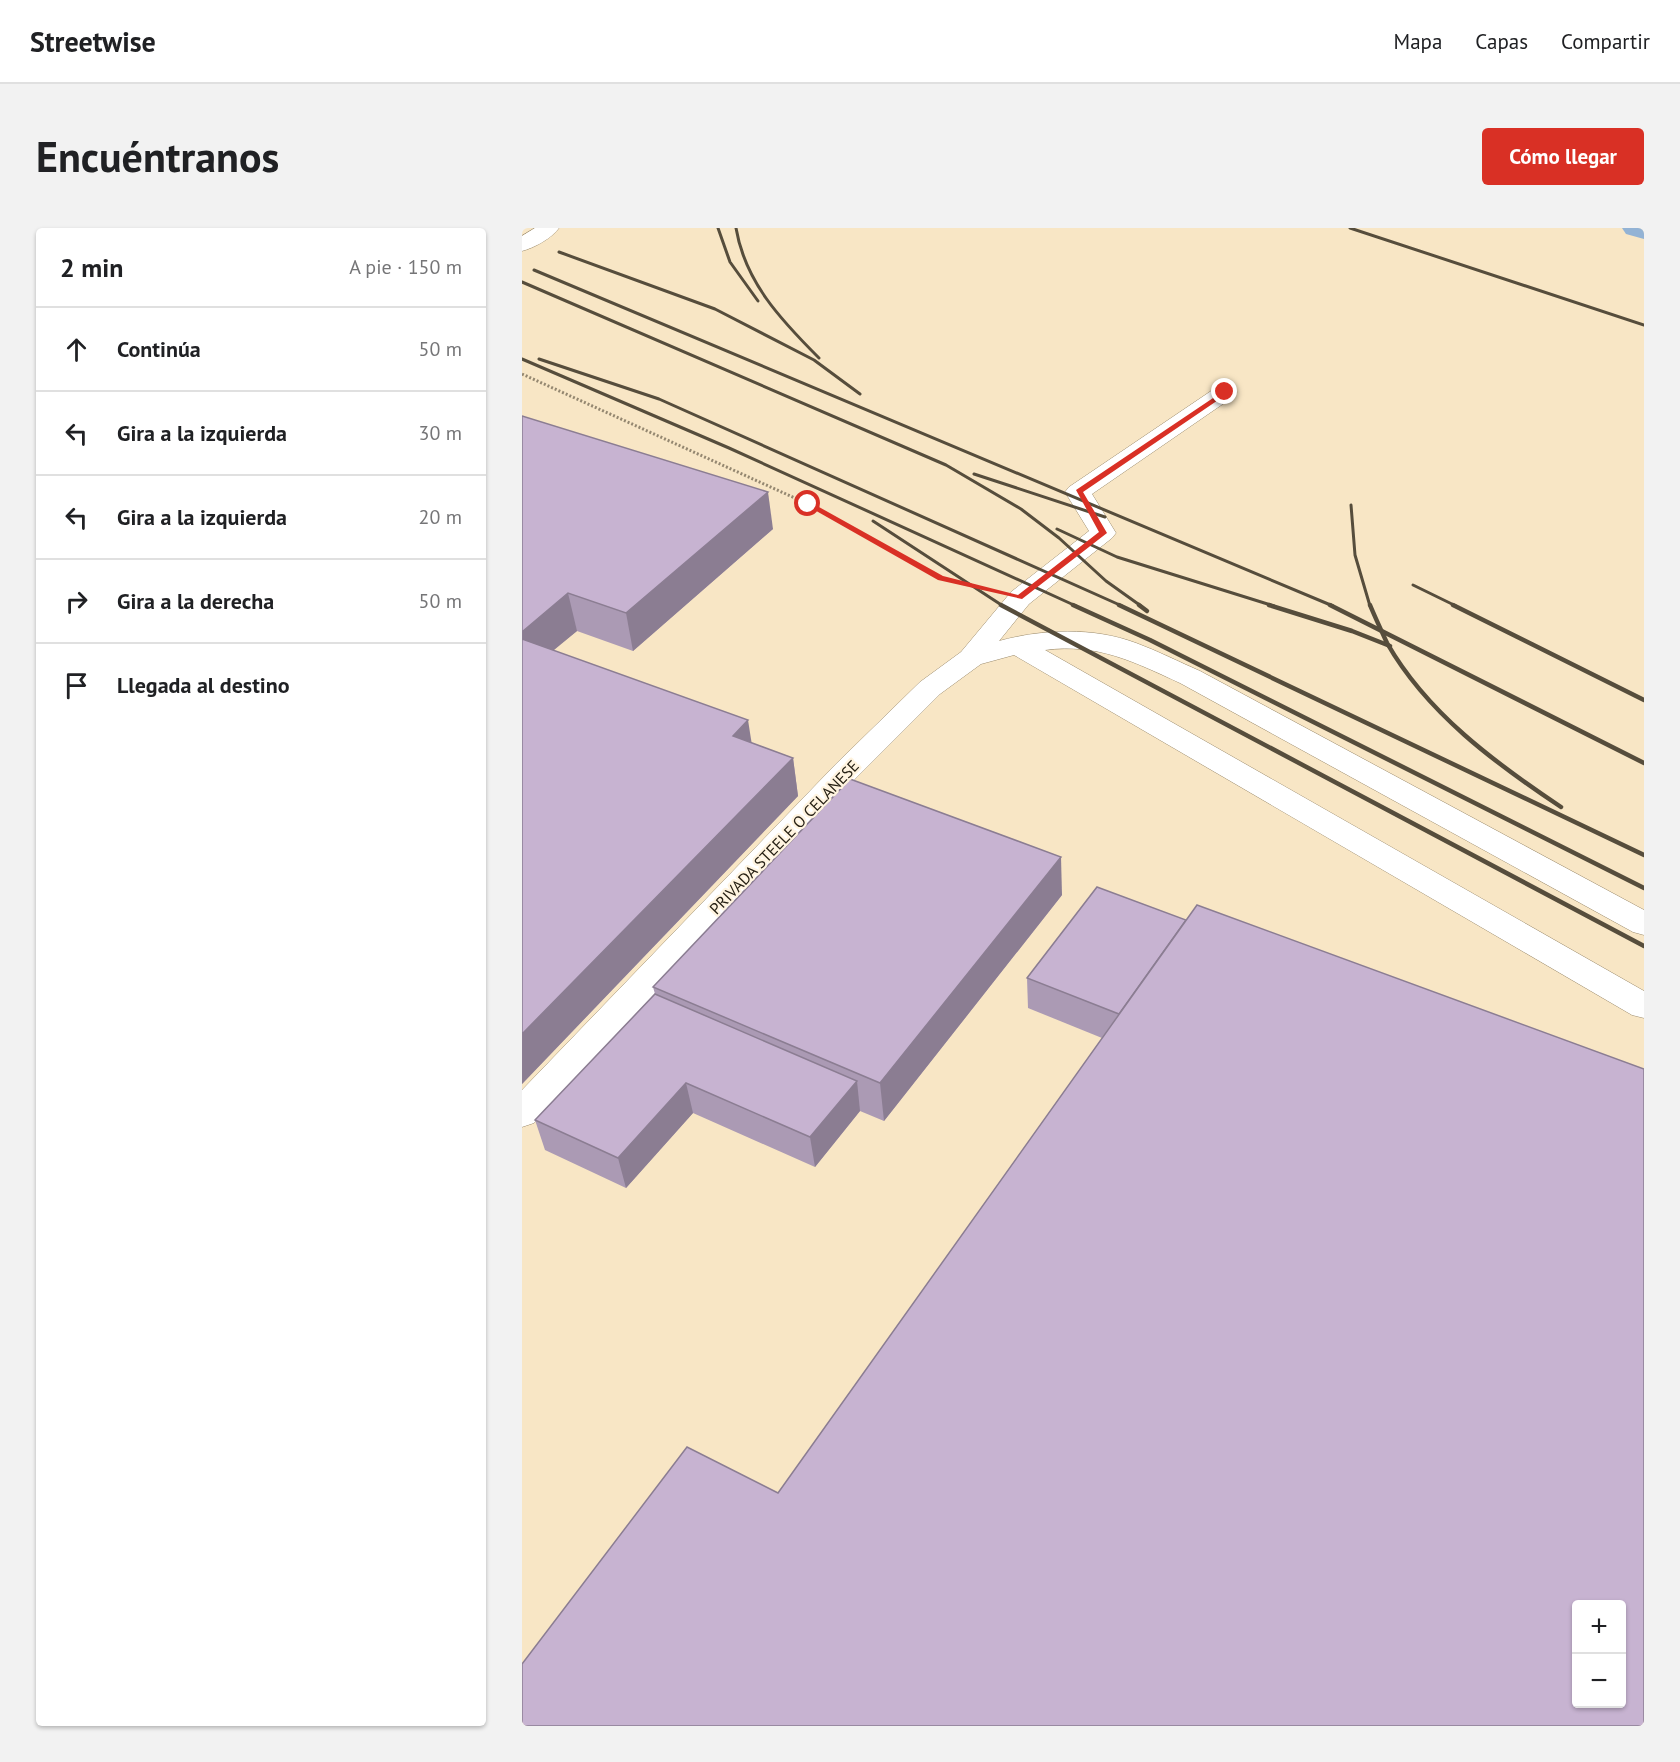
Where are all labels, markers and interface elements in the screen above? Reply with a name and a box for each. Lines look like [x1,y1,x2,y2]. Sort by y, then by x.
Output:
text: Streetwise [30,23,156,60]
text: Mapa [1394,28,1442,55]
text: Capas [1475,28,1528,55]
text: Compartir [1561,28,1650,55]
button: Cómo llegar [1482,128,1644,185]
text: Encuéntranos [36,129,279,184]
text: 2 min [60,251,123,284]
text: A pie · 150 m [349,254,462,280]
icon: ahead [60,333,93,366]
text: Continúa [117,335,201,363]
text: 50 m [419,336,462,362]
route end [1211,378,1237,404]
icon: left [60,417,93,450]
text: Gira a la izquierda [117,419,287,447]
text: 30 m [419,420,462,446]
route start [794,490,820,516]
icon: left [60,501,93,534]
text: Gira a la izquierda [117,503,287,531]
text: 20 m [419,504,462,530]
icon: right [60,585,93,618]
text: Gira a la derecha [117,587,274,615]
text: 50 m [419,588,462,614]
icon: arrive [60,669,93,702]
text: Llegada al destino [117,671,290,699]
street label: PRIVADA STEELE O CELANESE [705,756,863,918]
map controls [1572,1600,1626,1708]
button: + [1572,1600,1626,1654]
button: − [1572,1654,1626,1708]

